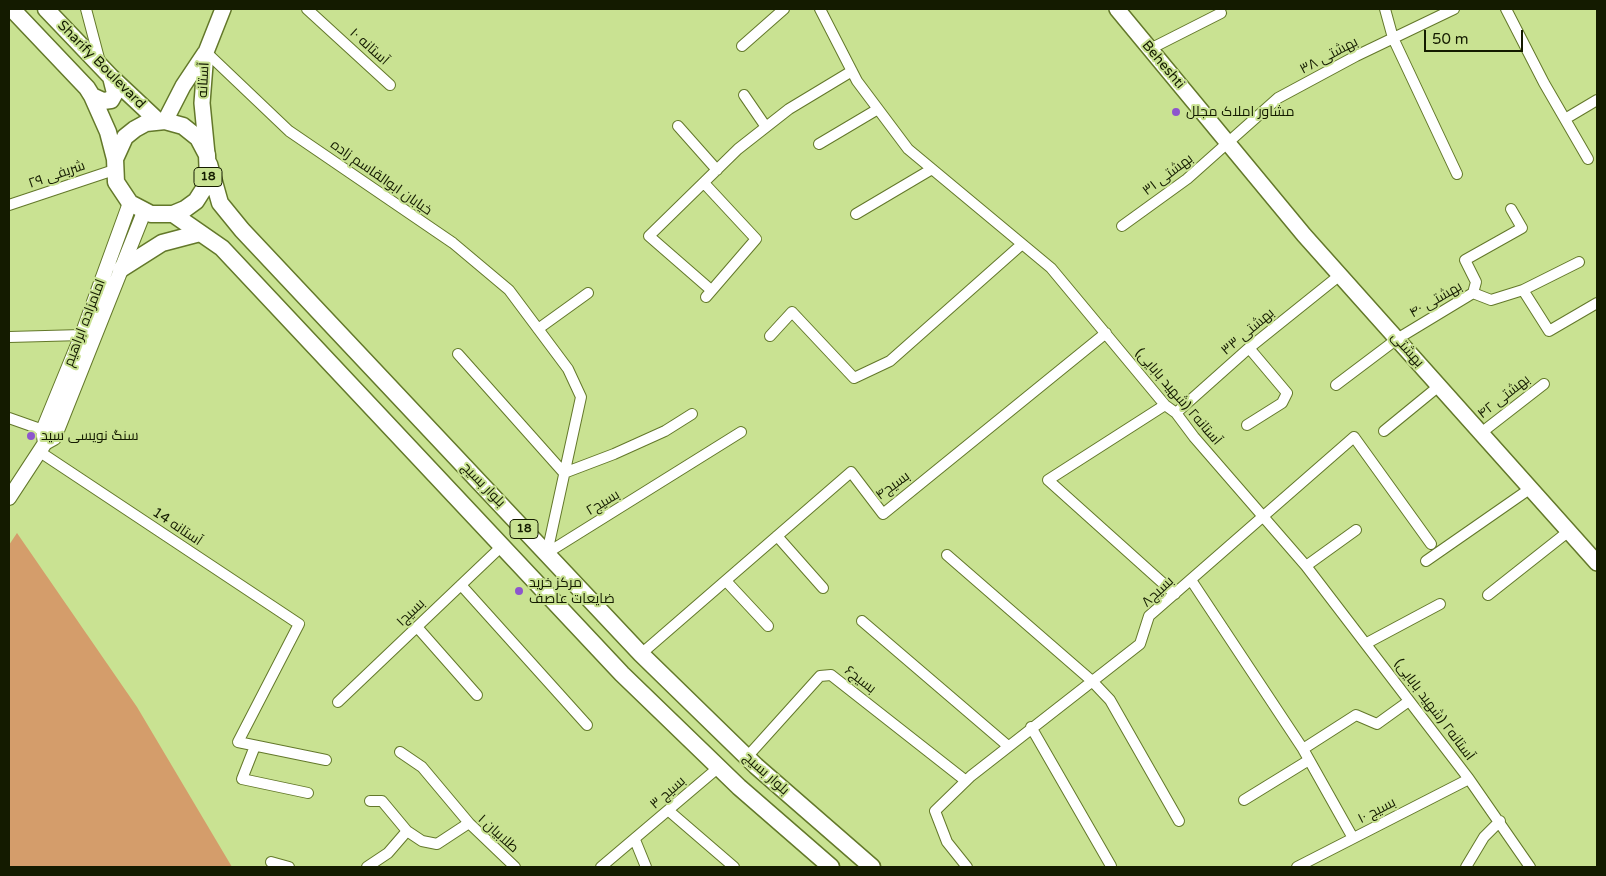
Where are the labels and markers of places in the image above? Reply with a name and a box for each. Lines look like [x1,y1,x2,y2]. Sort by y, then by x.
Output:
place label: مشاور املاک مجلل [1186,104,1294,120]
marker: مشاور املاک مجلل [1170,106,1182,118]
place label: سنگ نویسی سید [41,428,139,444]
marker: سنگ نویسی سید [25,430,37,442]
place label: مرکز خرید ضایعات عاصف [529,575,615,608]
marker: مرکز خرید ضایعات عاصف [513,585,525,597]

